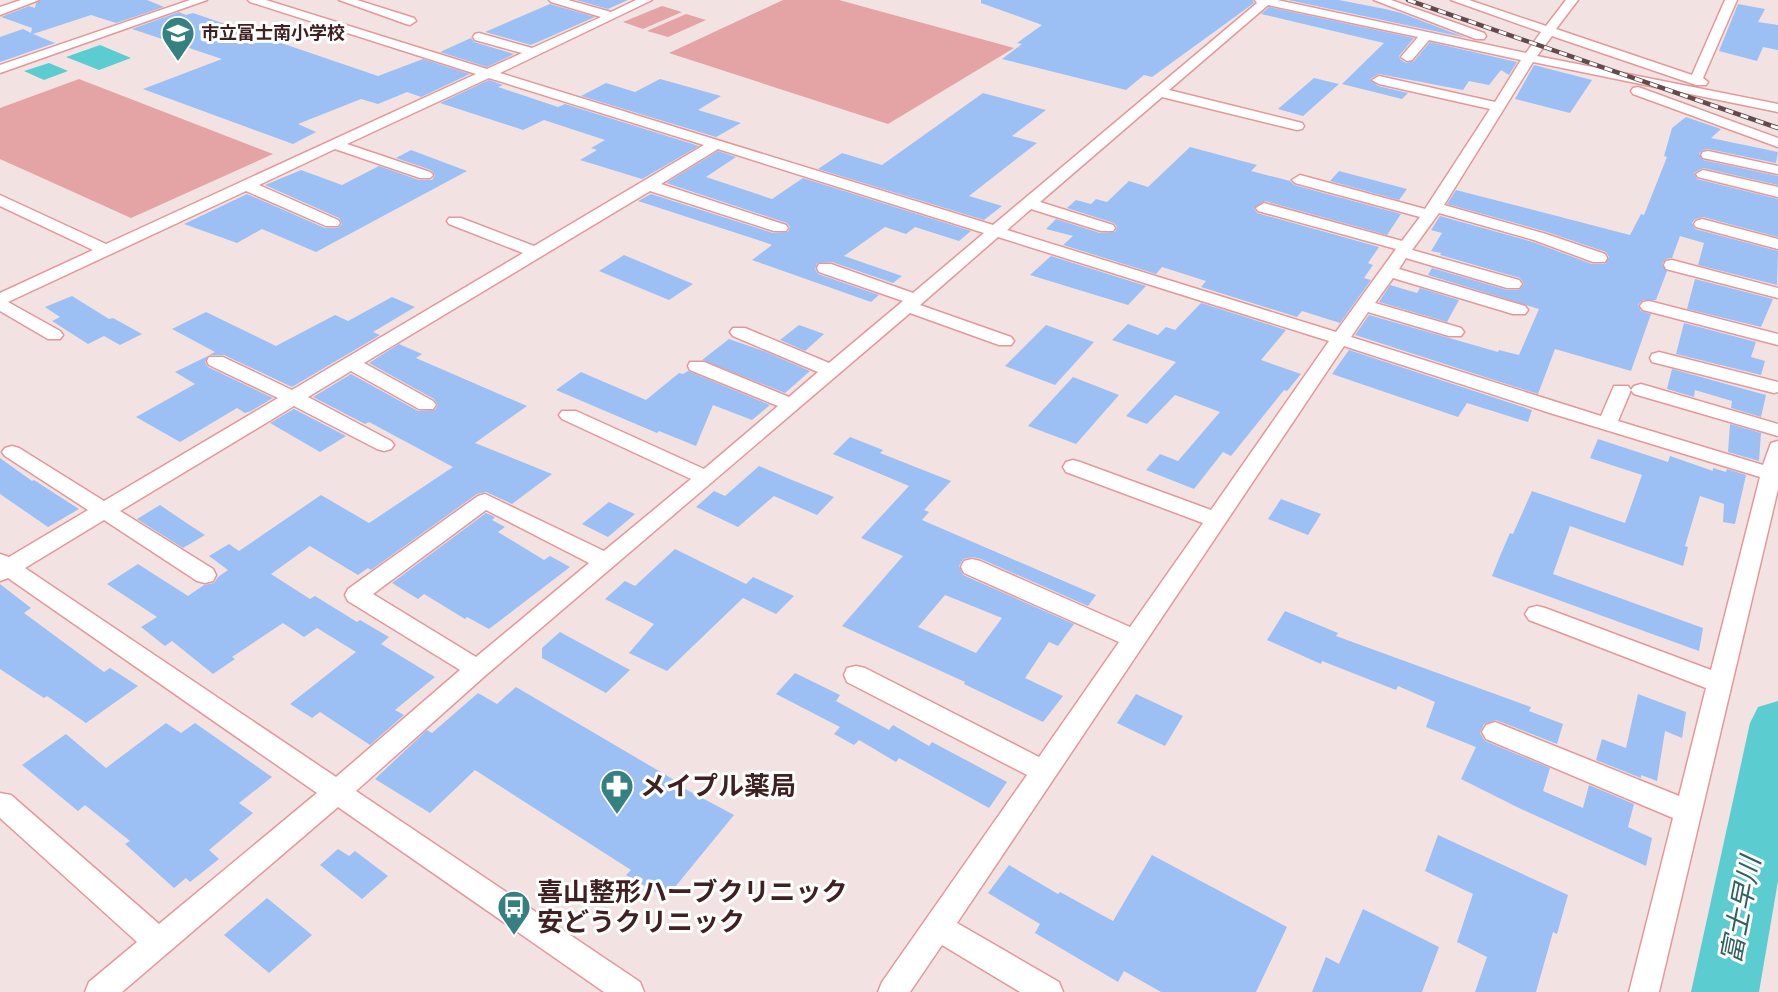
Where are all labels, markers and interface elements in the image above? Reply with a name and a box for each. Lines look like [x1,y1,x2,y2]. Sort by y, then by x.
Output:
school or university icon: 市立富士南小学校 [160,15,196,62]
place label: 市立富士南小学校 [201,23,345,43]
pharmacy icon: メイプル薬局 [599,768,635,815]
place label: メイプル薬局 [640,772,796,800]
water label: 富士早川 [1717,851,1766,966]
place label: 喜山整形ハーブクリニック 安どうクリニック [537,878,847,936]
bus stop icon: 喜山整形ハーブクリニック 安どうクリニック [496,889,532,936]

